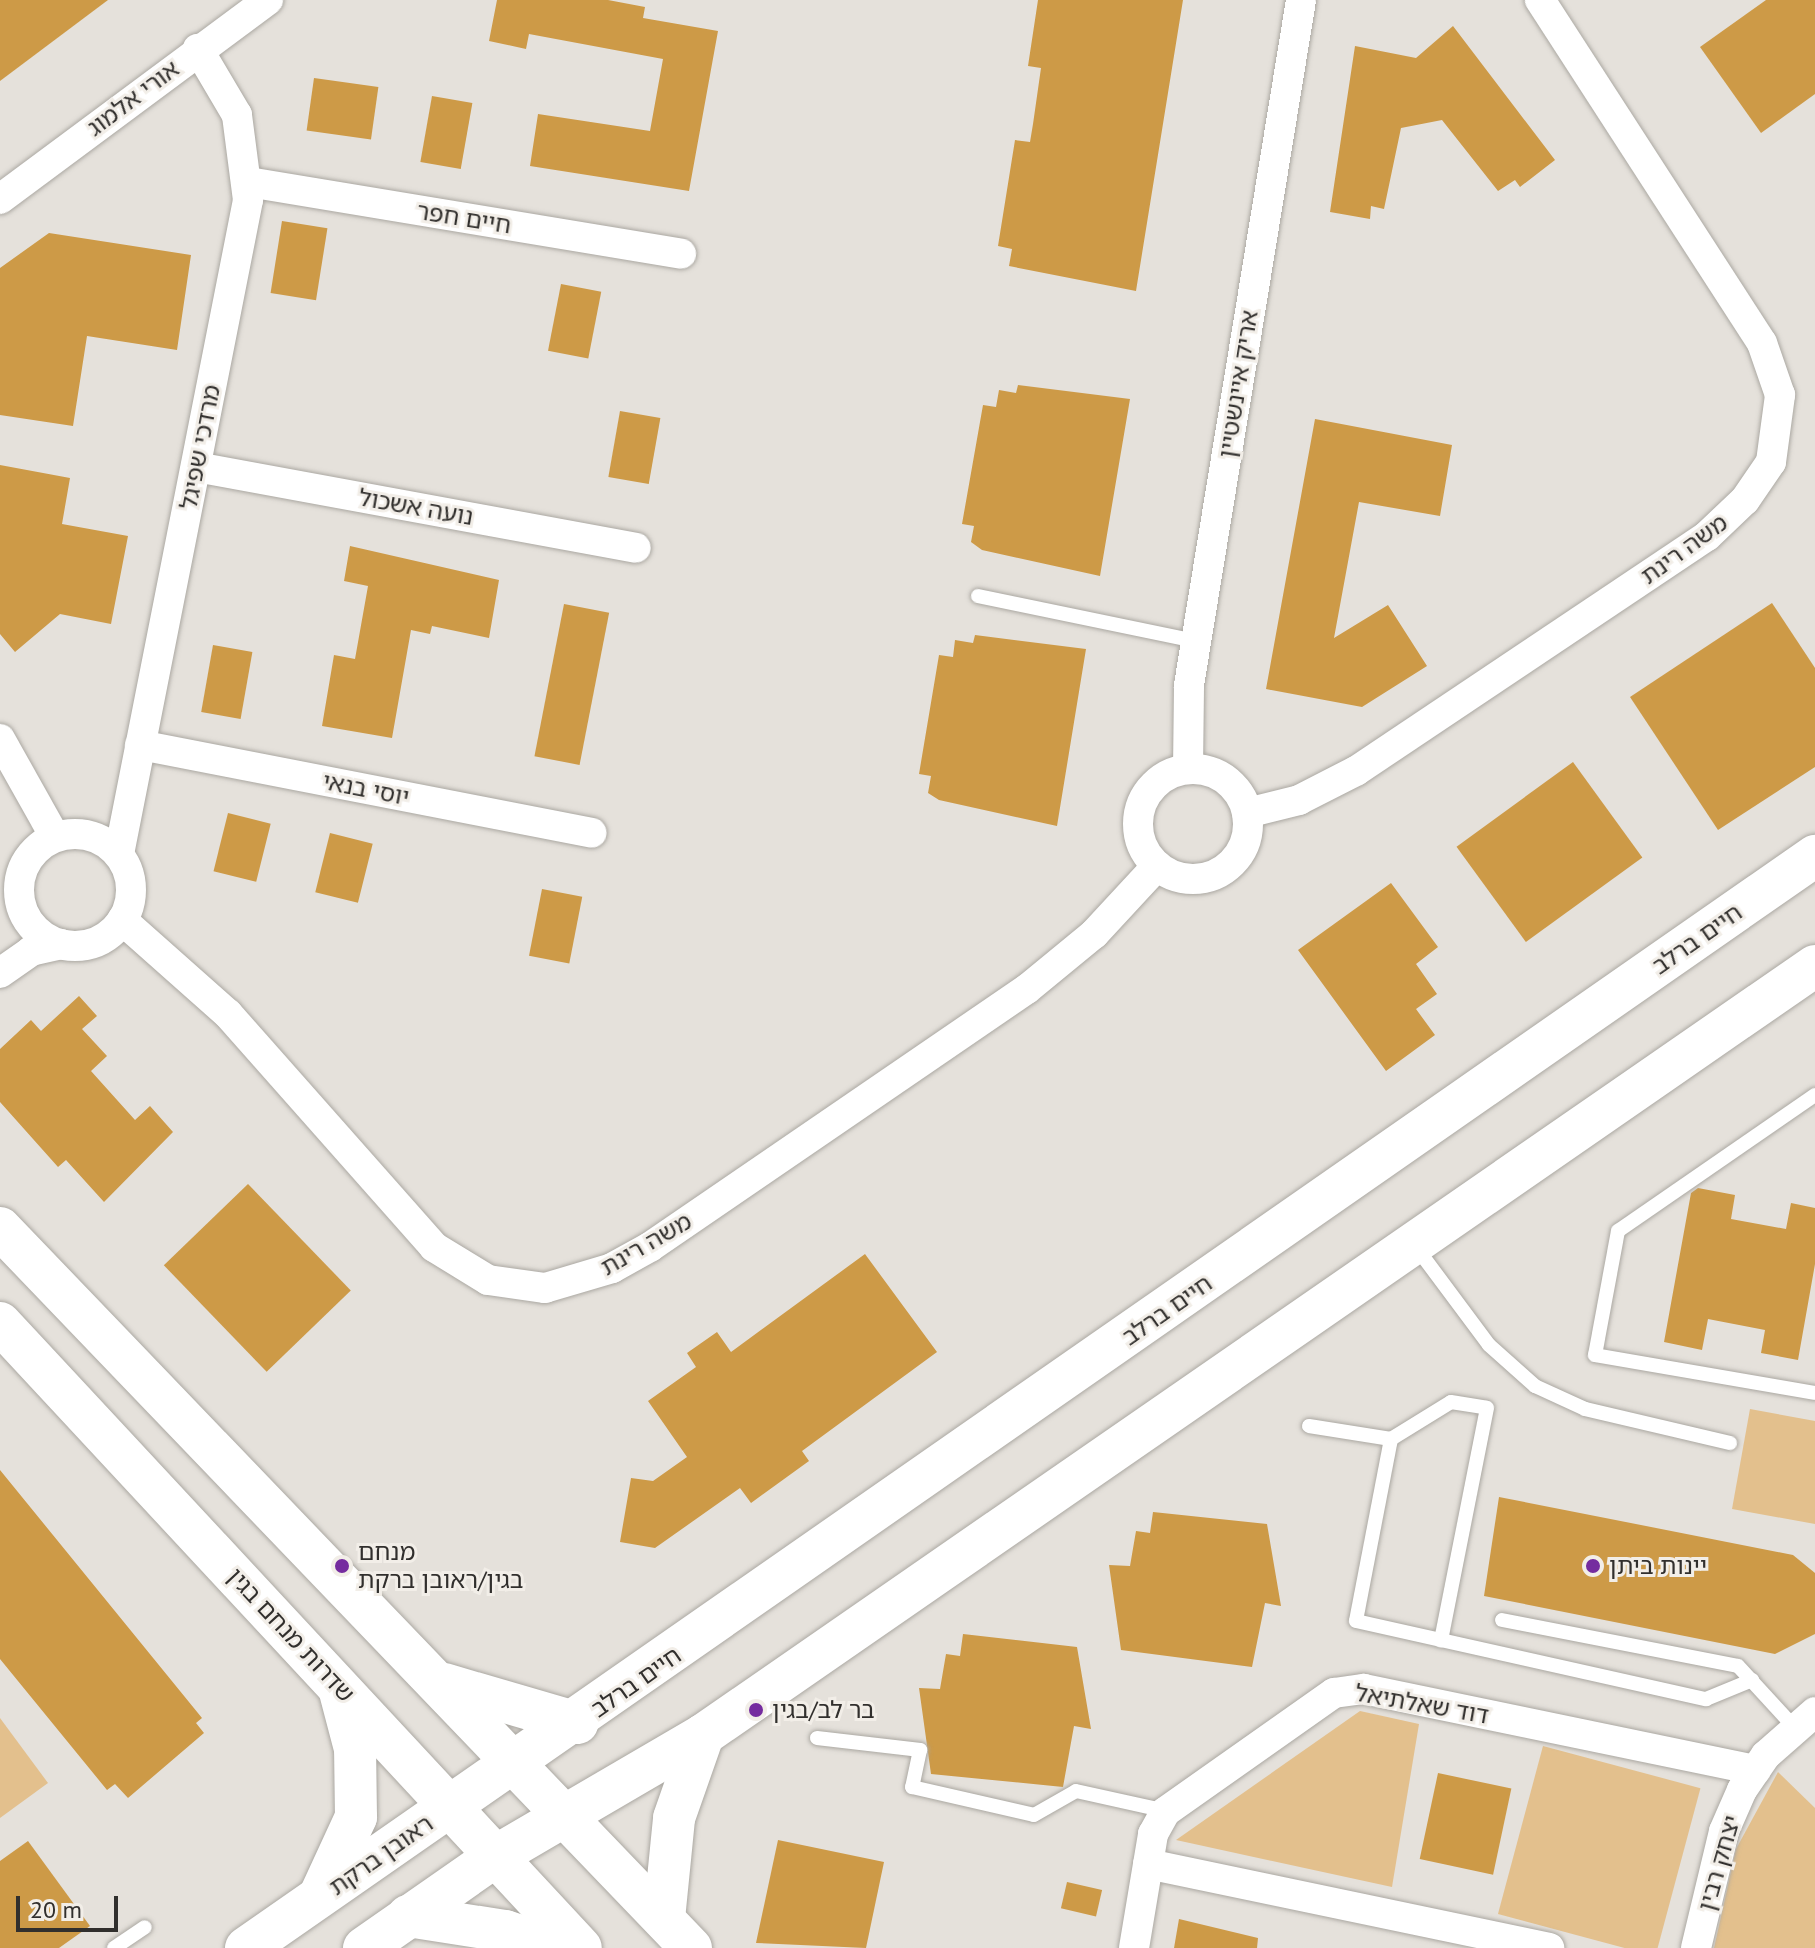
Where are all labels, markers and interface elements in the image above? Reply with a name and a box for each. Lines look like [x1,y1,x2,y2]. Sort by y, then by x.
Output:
street label: אורי אלמוג [81,54,185,142]
street label: חיים חפר [415,196,513,240]
street label: אריק איינשטיין [1212,308,1264,460]
street label: מרדכי שפיגל [174,382,226,512]
street label: נועה אשכול [356,483,476,531]
street label: משה רינת [1635,508,1733,590]
street label: יוסי בנאי [320,767,412,811]
street label: חיים ברלב [1647,898,1747,980]
street label: משה רינת [596,1207,696,1281]
street label: חיים ברלב [1117,1269,1217,1351]
place label: מנחם בגין/ראובן ברקת [358,1538,523,1594]
place label: יינות ביתן [1609,1552,1707,1580]
marker: מנחם בגין/ראובן ברקת [333,1557,351,1575]
marker: יינות ביתן [1584,1557,1602,1575]
street label: שדרות מנחם בגין [222,1562,360,1708]
street label: חיים ברלב [586,1641,686,1723]
street label: דוד שאלתיאל [1353,1678,1491,1730]
place label: בר לב/בגין [772,1696,875,1724]
marker: בר לב/בגין [747,1701,765,1719]
street label: ראובן ברקת [324,1809,438,1901]
street label: יצחק רבין [1692,1812,1746,1914]
scale bar [20,1880,122,1930]
text: 20 m [30,1894,82,1925]

